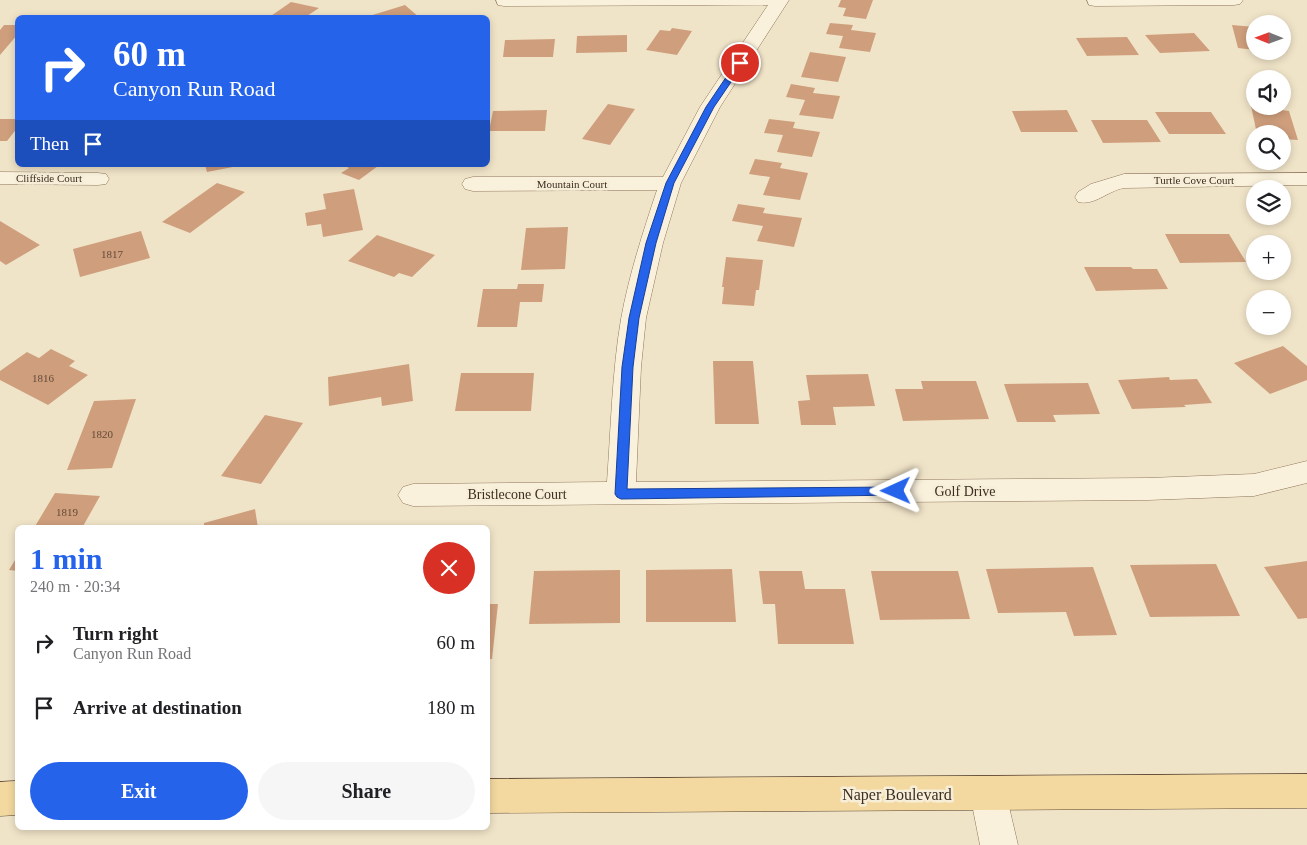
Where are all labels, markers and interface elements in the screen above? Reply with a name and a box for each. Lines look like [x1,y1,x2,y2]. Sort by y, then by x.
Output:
north arrow [1246,15,1291,60]
map controls [1246,15,1291,335]
icon: right [30,35,95,100]
text: 60 m [113,35,186,74]
pin [719,42,761,84]
icon: arrive [726,49,754,77]
button: sound [1246,70,1291,115]
text: Canyon Run Road [113,76,276,101]
button: search [1246,125,1291,170]
icon: arrive [79,130,107,158]
text: Then [30,133,69,154]
street label: Cliffside Court [16,172,82,184]
street label: Turtle Cove Court [1154,174,1234,186]
street label: Mountain Court [537,178,607,190]
button: layers [1246,180,1291,225]
button: + [1246,235,1291,280]
house number: 1817 [101,248,124,260]
button: − [1246,290,1291,335]
house number: 1816 [32,372,55,384]
house number: 1820 [91,428,114,440]
position arrow [869,464,921,516]
street label: Golf Drive [934,484,996,499]
street label: Bristlecone Court [467,487,567,502]
house number: 1819 [56,506,79,518]
text: 1 min [30,542,103,575]
button: close [423,542,475,594]
text: 240 m · 20:34 [30,578,120,595]
text: Turn right [73,623,158,644]
icon: right [30,629,58,657]
text: 60 m [436,632,475,653]
text: Canyon Run Road [73,645,191,662]
icon: arrive [30,694,58,722]
text: Arrive at destination [73,697,242,718]
text: 180 m [427,697,475,718]
button: Exit [30,762,248,820]
button: Share [258,762,475,820]
street label: Naper Boulevard [842,786,952,804]

